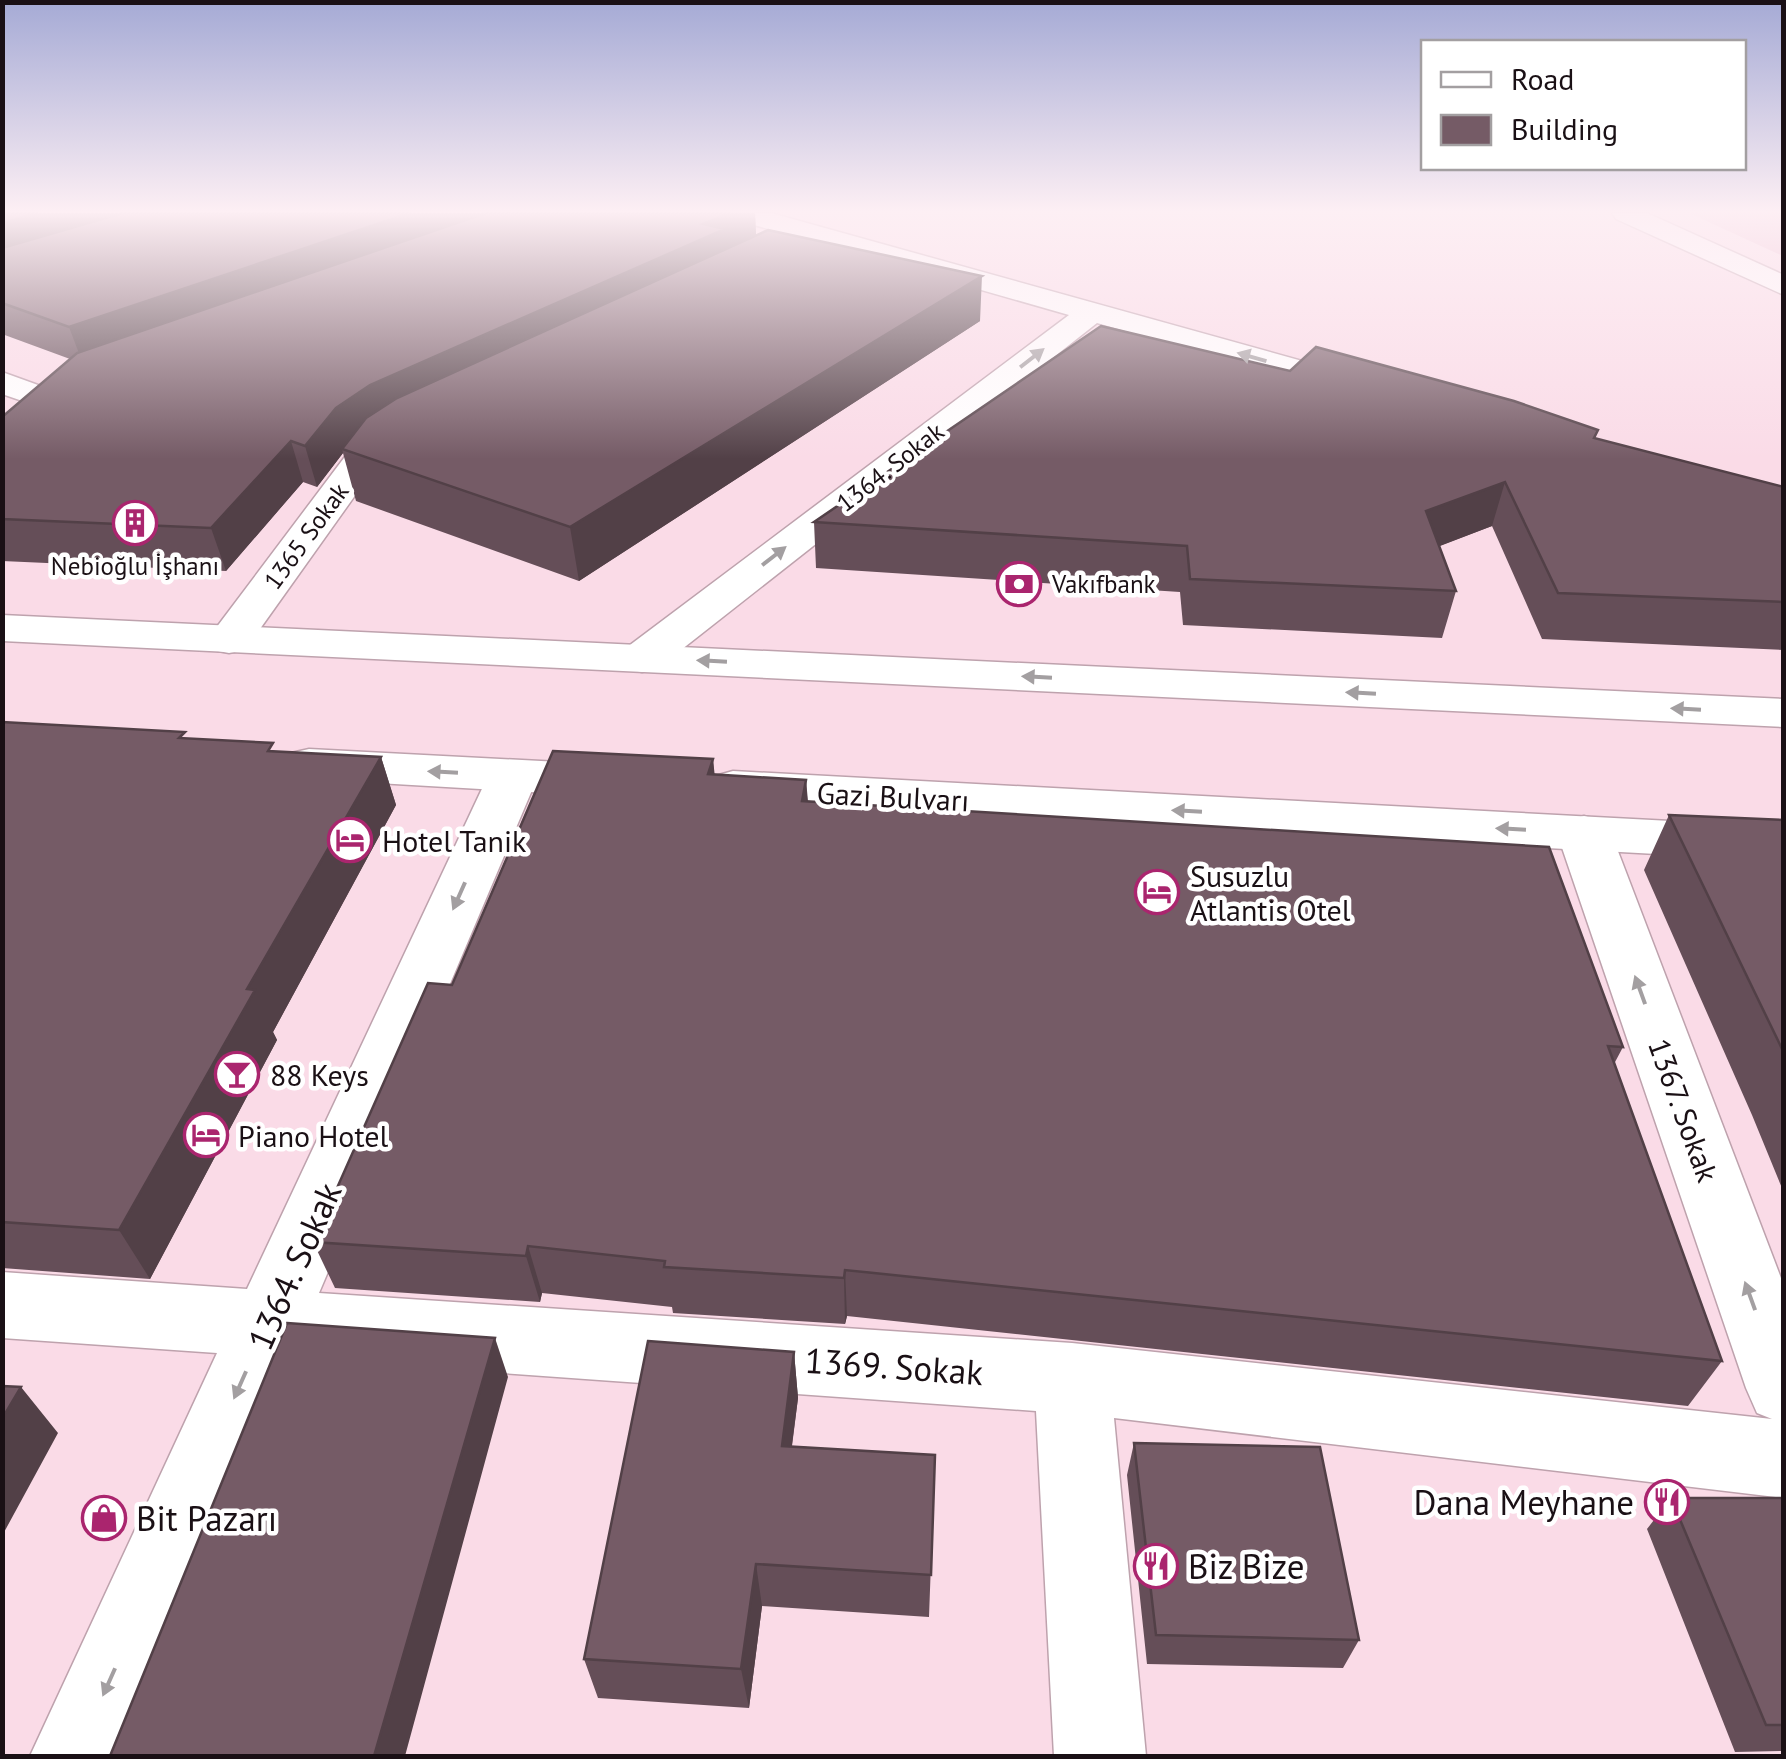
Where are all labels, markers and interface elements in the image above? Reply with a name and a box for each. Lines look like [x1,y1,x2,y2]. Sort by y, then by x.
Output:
legend [1421,40,1746,170]
text: Road [1511,59,1575,98]
text: Building [1511,109,1618,148]
one-way arrow [1019,348,1045,368]
one-way arrow [1236,349,1267,364]
street label: 1364. Sokak [830,415,950,519]
street label: 1365 Sokak [257,476,355,596]
building icon: Nebioğlu İşhanı [112,500,158,546]
one-way arrow [761,546,787,567]
place label: Nebioğlu İşhanı [51,550,219,582]
bank icon: Vakıfbank [996,561,1042,607]
place label: Vakıfbank [1051,568,1156,600]
one-way arrow [696,653,728,669]
one-way arrow [1020,669,1052,685]
one-way arrow [1345,685,1377,701]
one-way arrow [1670,700,1702,716]
one-way arrow [426,764,458,780]
street label: Gazi Bulvarı [816,773,970,819]
one-way arrow [1170,803,1202,819]
hotel icon: Hotel Tanik [327,817,373,863]
place label: Hotel Tanik [382,821,527,860]
one-way arrow [1495,821,1527,837]
place label: Susuzlu Atlantis Otel [1190,856,1351,929]
hotel icon: Susuzlu Atlantis Otel [1134,869,1180,915]
one-way arrow [451,882,467,911]
one-way arrow [1632,975,1647,1005]
street label: 1367. Sokak [1640,1033,1728,1188]
bar icon: 88 Keys [214,1051,260,1097]
place label: 88 Keys [270,1055,369,1094]
hotel icon: Piano Hotel [183,1112,229,1158]
place label: Piano Hotel [238,1116,389,1155]
street label: 1364. Sokak [237,1175,351,1357]
one-way arrow [1742,1281,1757,1311]
street label: 1369. Sokak [803,1337,985,1395]
one-way arrow [232,1370,248,1400]
place label: Dana Meyhane [1413,1479,1634,1525]
restaurant icon: Dana Meyhane [1644,1479,1690,1525]
shop icon: Bit Pazarı [81,1495,127,1541]
place label: Bit Pazarı [136,1495,277,1541]
restaurant icon: Biz Bize [1133,1543,1179,1589]
place label: Biz Bize [1188,1543,1304,1589]
one-way arrow [101,1667,117,1697]

